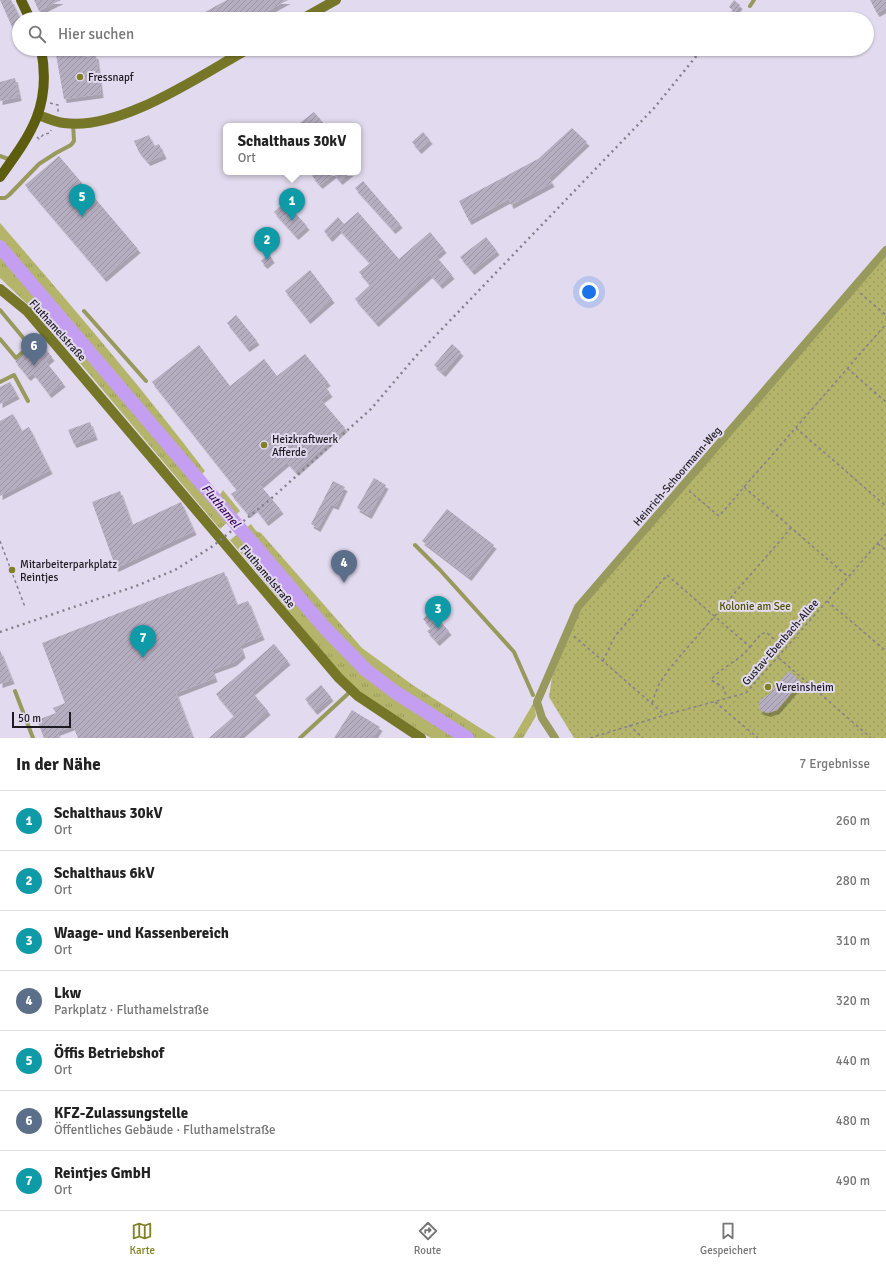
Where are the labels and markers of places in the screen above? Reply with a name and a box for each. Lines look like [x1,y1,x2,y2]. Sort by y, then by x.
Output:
place label: Fressnapf [88,71,135,84]
marker: Fressnapf [75,72,85,82]
pin: 5 [69,184,95,217]
pin: 1 [279,188,305,221]
pin: 2 [254,227,280,260]
pin: 6 [21,333,47,366]
place label: Heizkraftwerk Afferde [272,433,338,459]
marker: Heizkraftwerk Afferde [259,440,269,450]
pin: 4 [331,550,357,583]
place label: Mitarbeiterparkplatz Reintjes [20,558,117,584]
marker: Mitarbeiterparkplatz Reintjes [7,565,17,575]
pin: 3 [425,596,451,629]
pin: 7 [130,625,156,658]
place label: Vereinsheim [776,681,834,694]
marker: Vereinsheim [763,682,773,692]

